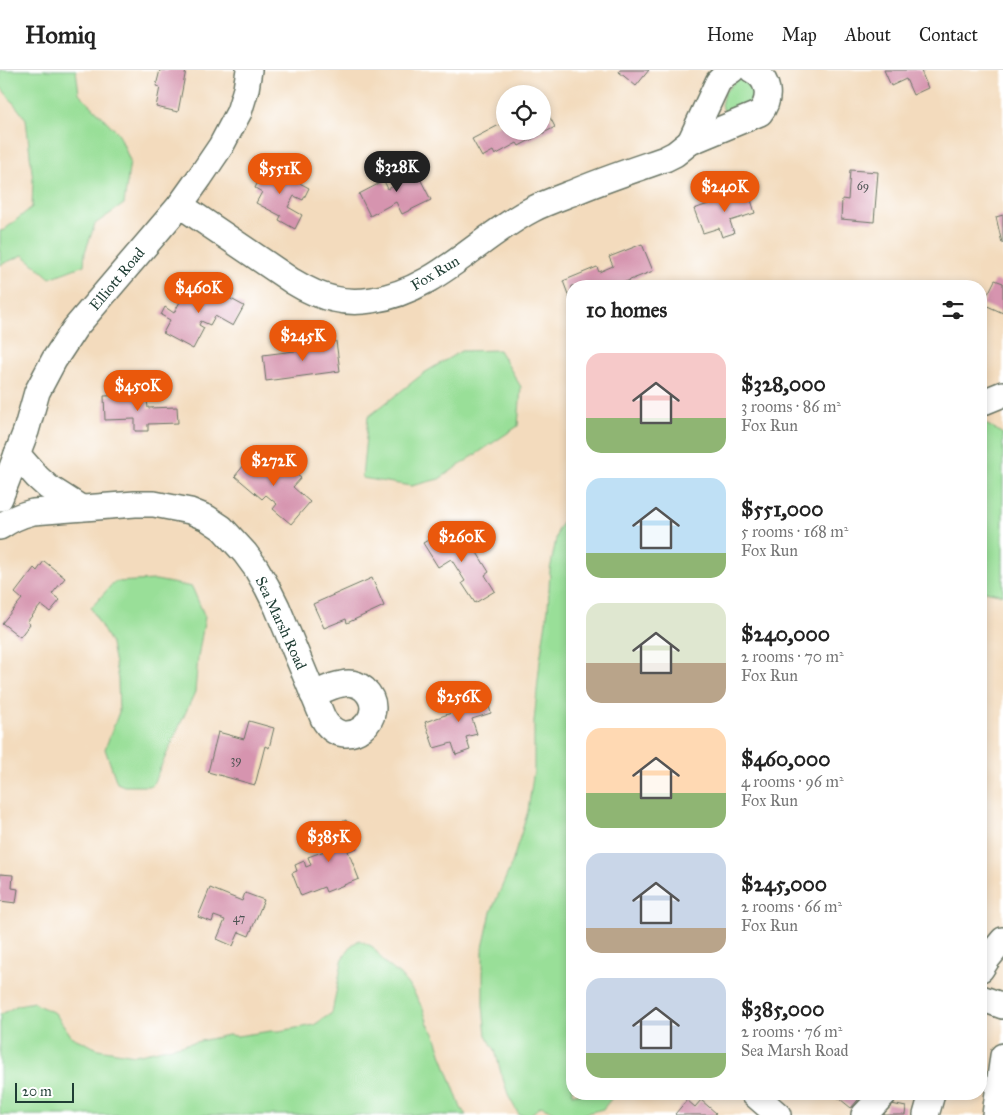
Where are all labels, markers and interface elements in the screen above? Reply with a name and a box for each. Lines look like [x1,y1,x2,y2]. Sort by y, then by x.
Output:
text: Homiq [25,20,96,50]
text: Home [707,24,754,46]
text: Map [782,24,817,46]
text: About [845,24,891,46]
text: Contact [919,24,978,46]
map controls [496,85,551,140]
button: locate [496,85,551,140]
pin: $328K [362,150,432,193]
pin: $551K [245,152,315,195]
text: $328K [375,157,419,176]
text: $551K [259,159,301,178]
pin: $240K [690,170,760,213]
text: $240K [701,177,749,196]
house number: 69 [857,179,869,193]
street label: Elliott Road [86,244,149,314]
street label: Fox Run [407,252,463,294]
pin: $460K [164,272,234,314]
text: $460K [175,278,223,297]
icon: filters [939,296,967,324]
text: 10 homes [586,297,667,323]
pin: $245K [268,320,338,362]
text: $245K [280,326,326,345]
pin: $450K [103,370,173,412]
text: $328,000 [741,371,826,397]
icon: home [626,373,686,433]
text: $450K [115,376,161,395]
text: 3 rooms · 86 m² [741,397,841,416]
text: Fox Run [741,416,798,435]
pin: $272K [239,444,309,487]
text: $272K [252,451,296,470]
text: $551,000 [741,496,824,522]
icon: home [626,498,686,558]
pin: $260K [427,520,497,563]
text: 5 rooms · 168 m² [741,522,848,541]
text: $260K [439,527,485,546]
text: Fox Run [741,541,798,560]
street label: Sea Marsh Road [252,573,311,673]
text: $240,000 [741,621,830,647]
icon: home [626,623,686,683]
text: 2 rooms · 70 m² [741,647,844,666]
text: Fox Run [741,666,798,685]
pin: $256K [424,680,494,723]
text: $256K [437,687,481,706]
text: $460,000 [741,746,830,772]
icon: home [626,748,686,808]
house number: 39 [230,753,242,767]
text: 4 rooms · 96 m² [741,772,844,791]
text: Fox Run [741,791,798,810]
pin: $385K [294,820,364,863]
text: $385K [307,827,351,846]
text: $245,000 [741,871,827,897]
icon: home [626,873,686,933]
text: 2 rooms · 66 m² [741,897,842,916]
house number: 47 [233,911,245,925]
text: Fox Run [741,916,798,935]
text: $385,000 [741,996,824,1022]
icon: home [626,998,686,1058]
text: 2 rooms · 76 m² [741,1022,842,1041]
text: Sea Marsh Road [741,1041,849,1060]
scale bar [15,1080,74,1103]
text: 20 m [22,1083,52,1100]

